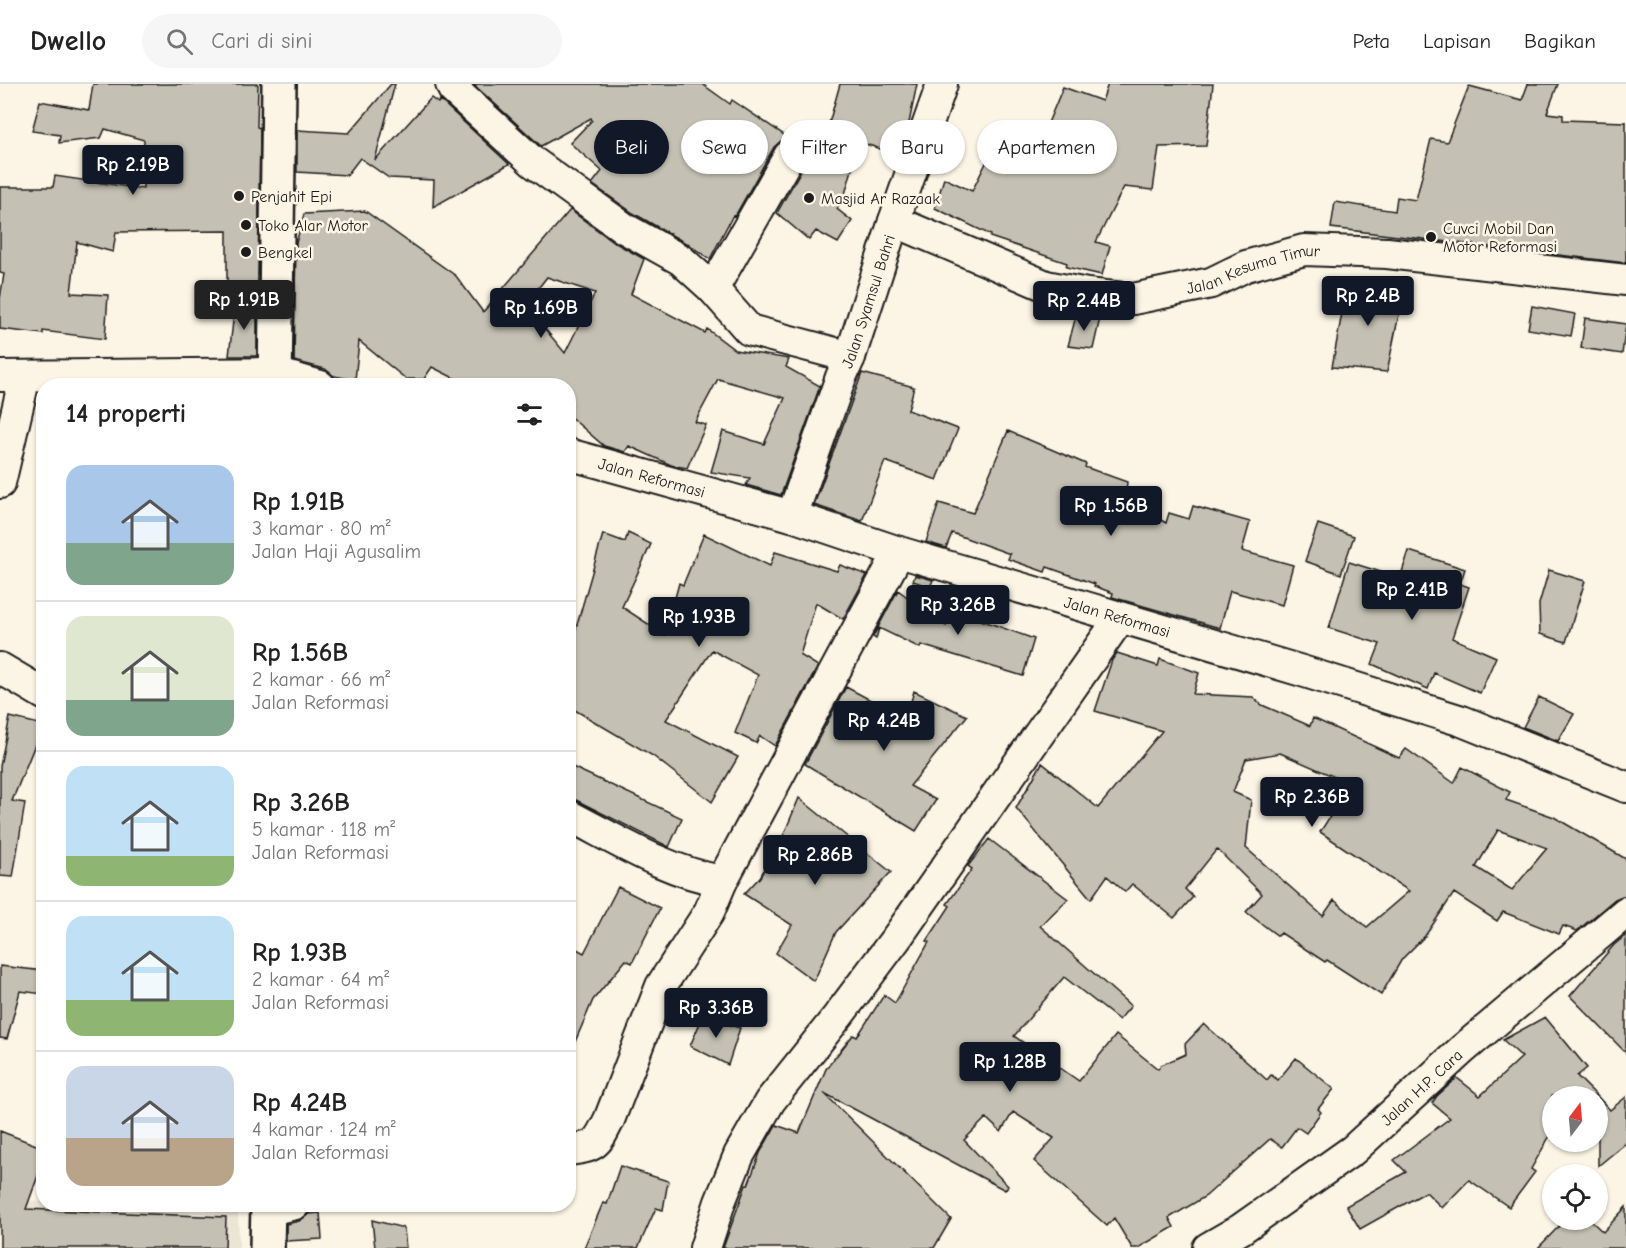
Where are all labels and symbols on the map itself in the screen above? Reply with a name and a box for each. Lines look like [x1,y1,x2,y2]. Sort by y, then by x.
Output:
pin: Rp 2.19B [71,145,195,196]
place label: Penjahit Epi [251,188,332,206]
marker: Penjahit Epi [232,189,246,203]
place label: Masjid Ar Razaak [821,190,940,208]
marker: Masjid Ar Razaak [802,191,816,205]
place label: Toko Alar Motor [258,217,369,235]
marker: Toko Alar Motor [239,218,253,232]
place label: Cuvci Mobil Dan Motor Reformasi [1443,220,1557,256]
marker: Cuvci Mobil Dan Motor Reformasi [1424,230,1438,244]
street label: Jalan Syamsul Bahri [838,232,899,371]
street label: Jalan Kesuma Timur [1185,242,1321,298]
place label: Bengkel [258,244,312,262]
marker: Bengkel [239,245,253,259]
pin: Rp 2.4B [1313,276,1423,327]
pin: Rp 1.91B [182,280,306,331]
pin: Rp 2.44B [1022,281,1146,332]
pin: Rp 1.69B [479,288,603,339]
street label: Jalan Reformasi [596,455,707,501]
pin: Rp 1.56B [1049,486,1173,537]
pin: Rp 2.41B [1350,570,1474,621]
pin: Rp 3.26B [896,585,1020,636]
street label: Jalan Reformasi [1062,593,1172,642]
pin: Rp 1.93B [637,597,761,648]
pin: Rp 4.24B [822,701,946,752]
pin: Rp 2.36B [1250,777,1374,828]
pin: Rp 2.86B [753,835,877,886]
pin: Rp 3.36B [654,988,778,1039]
pin: Rp 1.28B [948,1042,1072,1093]
street label: Jalan H.P. Cara [1378,1046,1466,1130]
north arrow [1542,1086,1608,1152]

